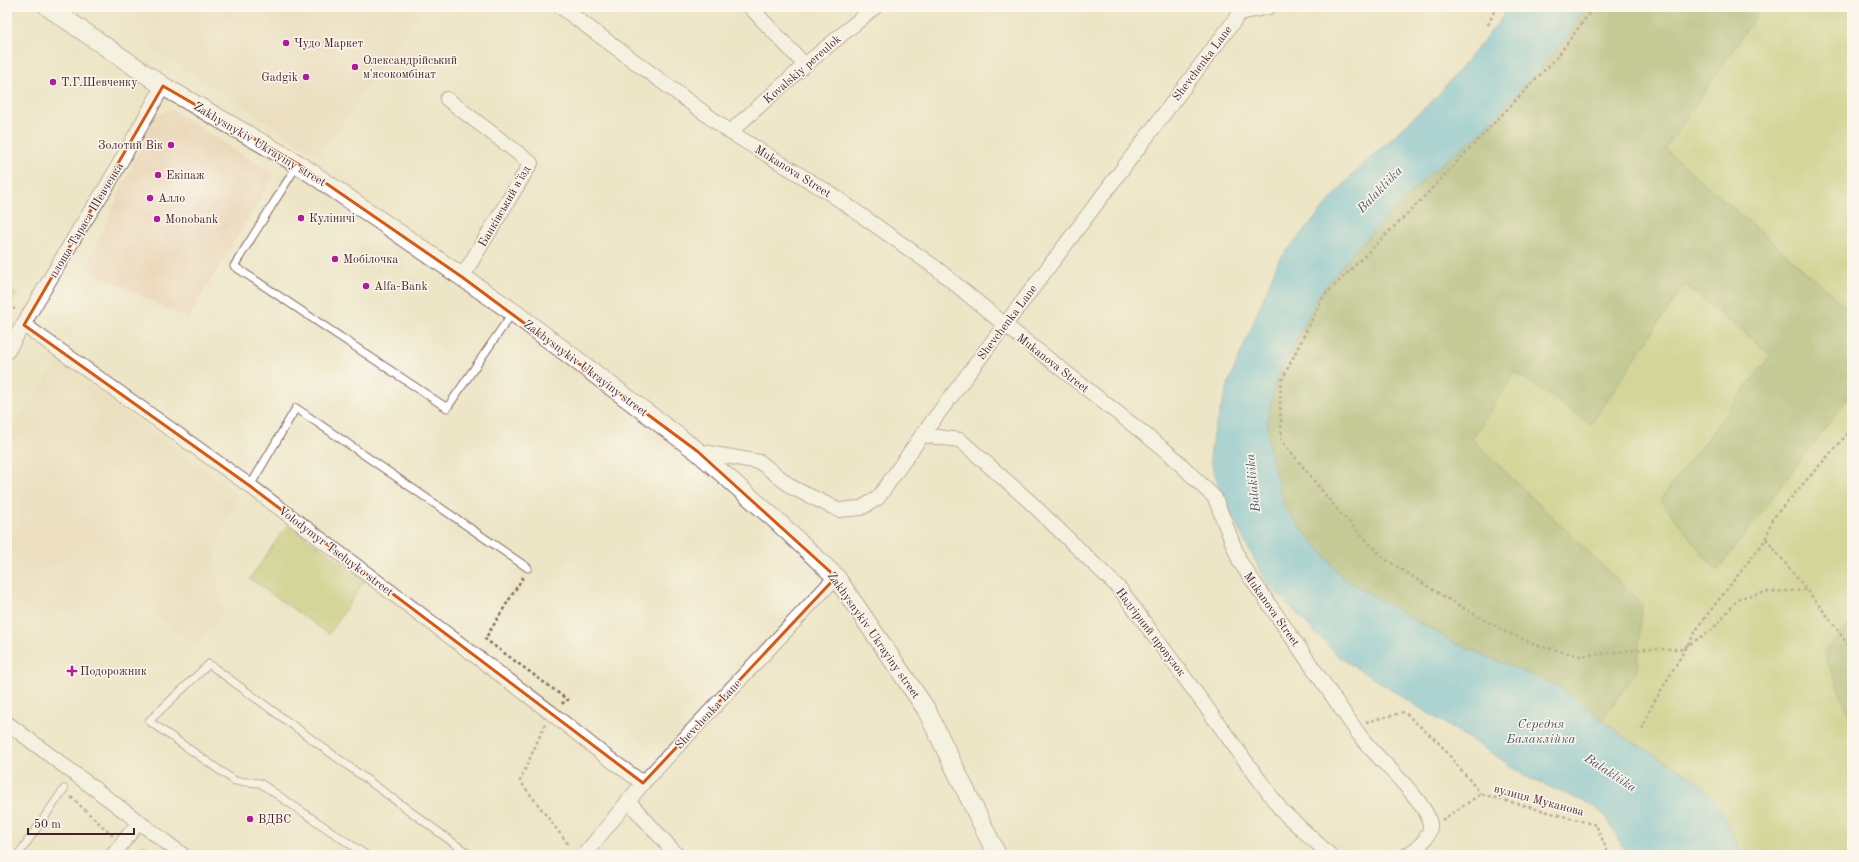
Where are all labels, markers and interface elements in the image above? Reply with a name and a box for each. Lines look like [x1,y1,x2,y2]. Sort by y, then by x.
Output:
street label: Shevchenka Lane [1171,23,1235,103]
street label: Kovalskiy pereulok [762,33,844,106]
marker: Чудо Маркет [281,38,291,48]
place label: Чудо Маркет [294,38,364,50]
place label: Олександрійський мʼясокомбінат [363,54,457,81]
marker: Олександрійський мʼясокомбінат [350,62,360,72]
place label: Gadgik [261,72,298,84]
marker: Gadgik [301,72,311,82]
marker: Т.Г.Шевченку [48,77,58,87]
place label: Т.Г.Шевченку [61,77,138,89]
street label: Zakhysnykiv Ukrayiny street [191,101,328,189]
place label: Золотий Вік [98,139,163,152]
marker: Золотий Вік [166,140,176,150]
street label: Mukanova Street [752,144,833,200]
street label: площа Тараса Шевченка [48,161,126,280]
street label: Банківський в'їзд [476,163,533,249]
water label: Balakliika [1354,164,1405,216]
place label: Екіпаж [166,169,205,182]
marker: Екіпаж [153,170,163,180]
marker: Алло [145,193,155,203]
place label: Алло [158,193,185,205]
place label: Куліничі [309,212,355,225]
marker: Куліничі [296,213,306,223]
marker: Monobank [152,214,162,224]
place label: Monobank [165,214,218,226]
place label: Мобілочка [343,253,398,266]
marker: Мобілочка [330,254,340,264]
marker: Alfa-Bank [361,281,371,291]
place label: Alfa-Bank [374,281,428,293]
street label: Shevchenka Lane [976,282,1040,362]
street label: Zakhysnykiv Ukrayiny street [521,318,650,419]
street label: Mukanova Street [1014,332,1091,395]
water label: Balakliika [1244,453,1263,514]
street label: Volodymyr Tseluyko street [276,505,395,599]
street label: Zakhysnykiv Ukrayiny street [825,570,922,701]
street label: Mukanova Street [1241,570,1301,649]
street label: Надгірний провулок [1113,586,1188,679]
marker: Подорожник [67,666,77,676]
place label: Подорожник [80,666,147,678]
street label: Shevchenka Lane [673,677,744,752]
water label: Середня Балаклійка [1506,718,1575,746]
water label: Balakliika [1581,751,1638,795]
street label: вулиця Муканова [1492,783,1585,819]
scale bar [28,810,134,836]
marker: ВДВС [245,814,255,824]
place label: ВДВС [258,814,291,826]
text: 50 m [34,818,61,831]

